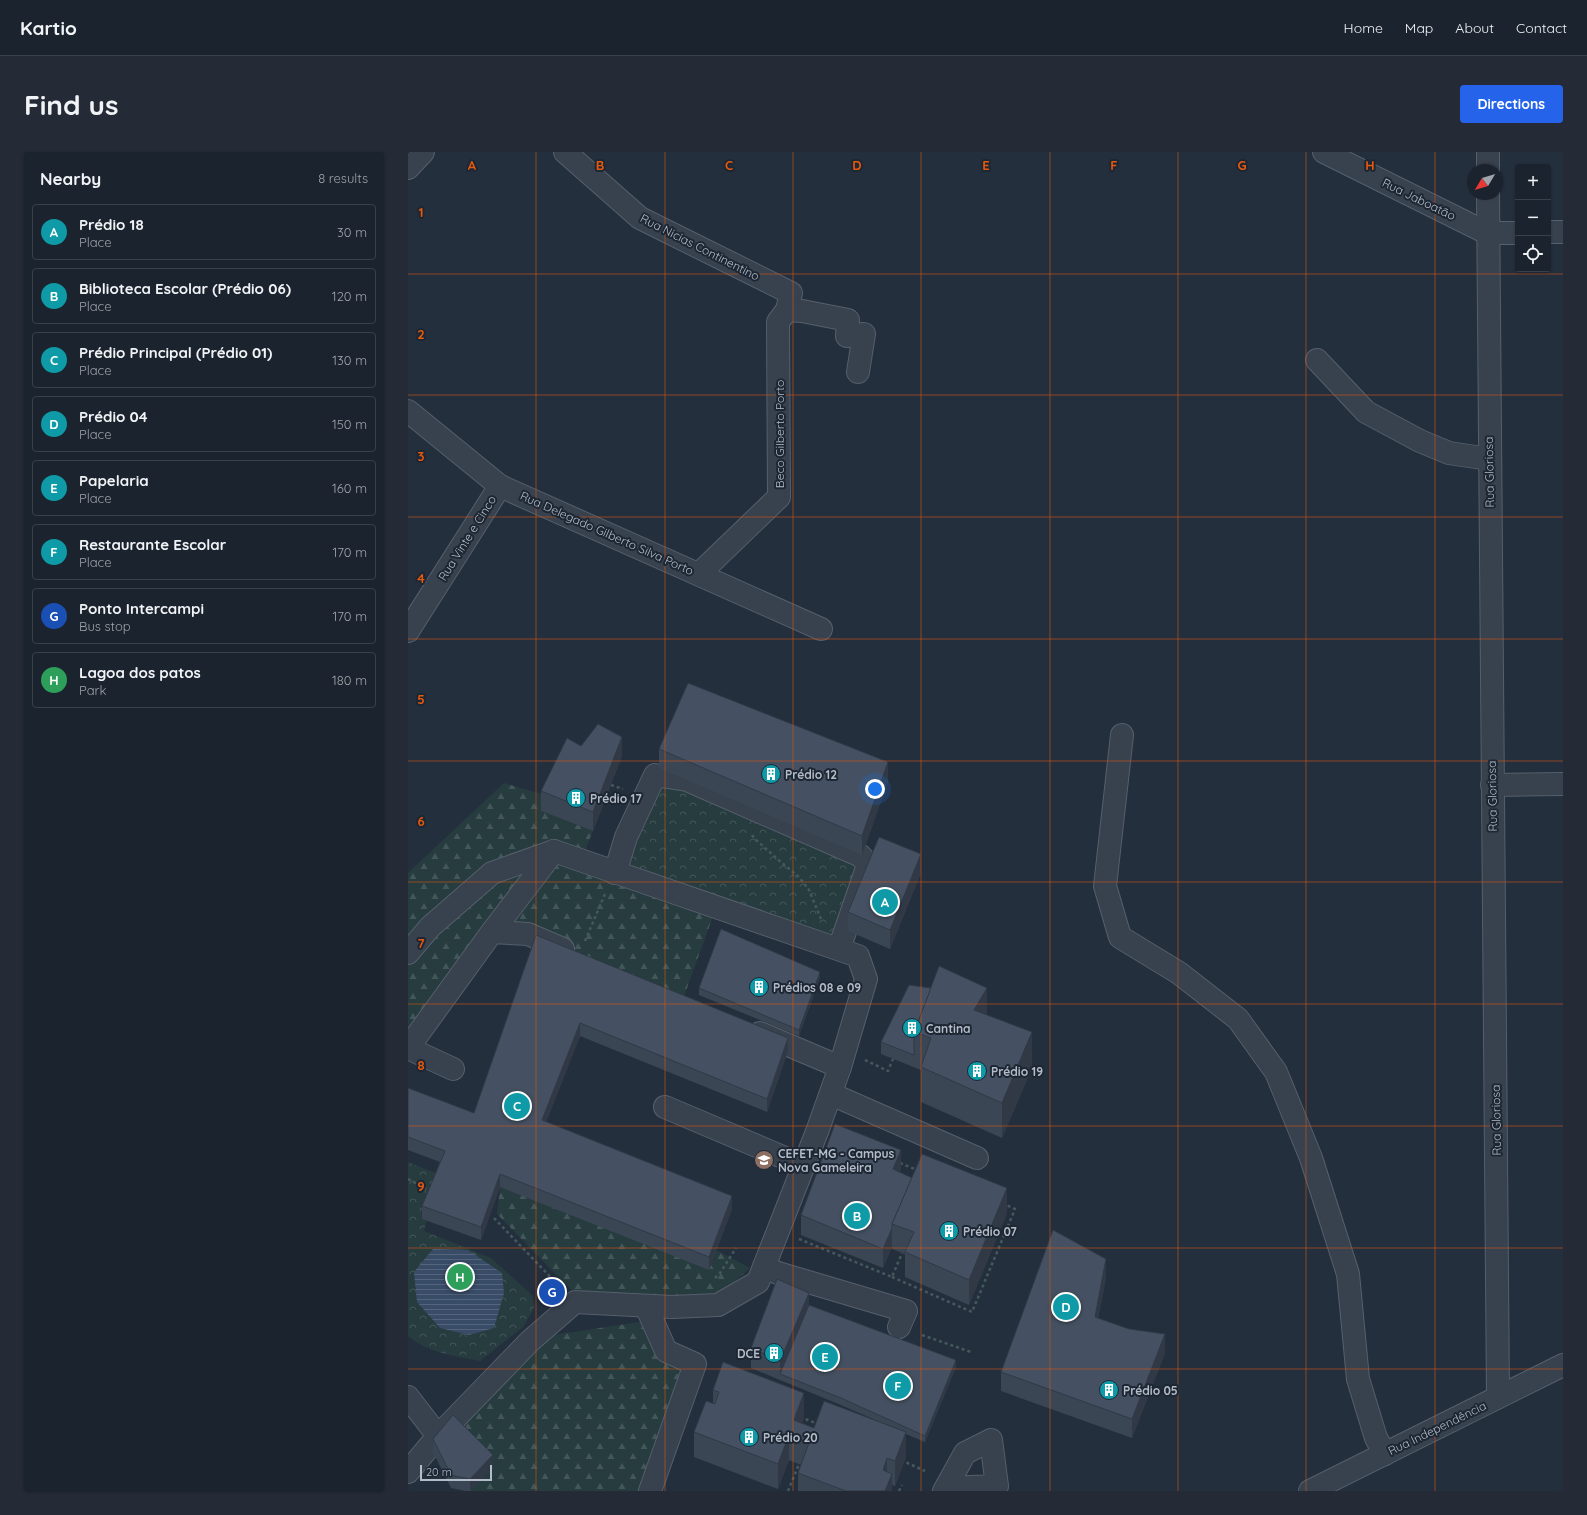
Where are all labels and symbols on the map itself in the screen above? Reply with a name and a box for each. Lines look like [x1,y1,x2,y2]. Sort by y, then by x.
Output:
text: A [468,157,477,173]
text: B [596,157,604,173]
text: C [725,157,733,173]
text: D [852,157,862,173]
text: E [982,157,990,173]
text: F [1110,157,1118,173]
text: G [1237,157,1247,173]
text: H [1365,157,1375,173]
north arrow [1467,164,1503,200]
street label: Rua Jaboatão [1380,175,1458,223]
text: 1 [418,204,424,220]
street label: Rua Nicias Continentino [638,210,762,284]
text: 2 [417,326,425,342]
street label: Beco Gilberto Porto [772,380,787,488]
street label: Rua Gloriosa [1481,436,1497,508]
text: 3 [418,448,425,464]
street label: Rua Delegado Gilberto Silva Porto [518,488,696,578]
street label: Rua Vinte e Cinco [435,493,499,583]
text: 4 [417,570,425,586]
text: 5 [417,691,425,707]
street label: Rua Gloriosa [1484,760,1500,832]
building icon: Prédio 12 [760,763,782,785]
place label: Prédio 12 [785,767,837,782]
your location [865,779,885,799]
building icon: Prédio 17 [565,787,587,809]
place label: Prédio 17 [590,791,642,806]
text: 6 [417,813,425,829]
pin: A [872,887,898,917]
text: 7 [417,935,425,951]
building icon: Prédios 08 e 09 [748,976,770,998]
place label: Prédios 08 e 09 [773,980,861,995]
building icon: Cantina [901,1017,923,1039]
place label: Cantina [926,1021,971,1036]
text: 8 [417,1057,425,1073]
building icon: Prédio 19 [966,1060,988,1082]
place label: Prédio 19 [991,1064,1043,1079]
street label: Rua Gloriosa [1488,1084,1504,1156]
pin: C [504,1091,530,1121]
place label: CEFET-MG - Campus Nova Gameleira [778,1146,895,1175]
school or university icon: CEFET-MG - Campus Nova Gameleira [753,1149,775,1171]
text: 9 [417,1178,425,1194]
pin: B [844,1201,870,1231]
building icon: Prédio 07 [938,1220,960,1242]
place label: Prédio 07 [963,1224,1017,1239]
pin: H [447,1262,473,1292]
pin: G [539,1277,565,1307]
pin: D [1053,1292,1079,1322]
building icon: DCE [763,1342,785,1364]
pin: E [812,1342,838,1372]
place label: DCE [737,1346,760,1361]
pin: F [885,1371,911,1401]
building icon: Prédio 05 [1098,1379,1120,1401]
place label: Prédio 05 [1123,1383,1178,1398]
street label: Rua Independência [1385,1398,1489,1458]
building icon: Prédio 20 [738,1426,760,1448]
place label: Prédio 20 [763,1430,818,1445]
scale bar [420,1463,492,1482]

